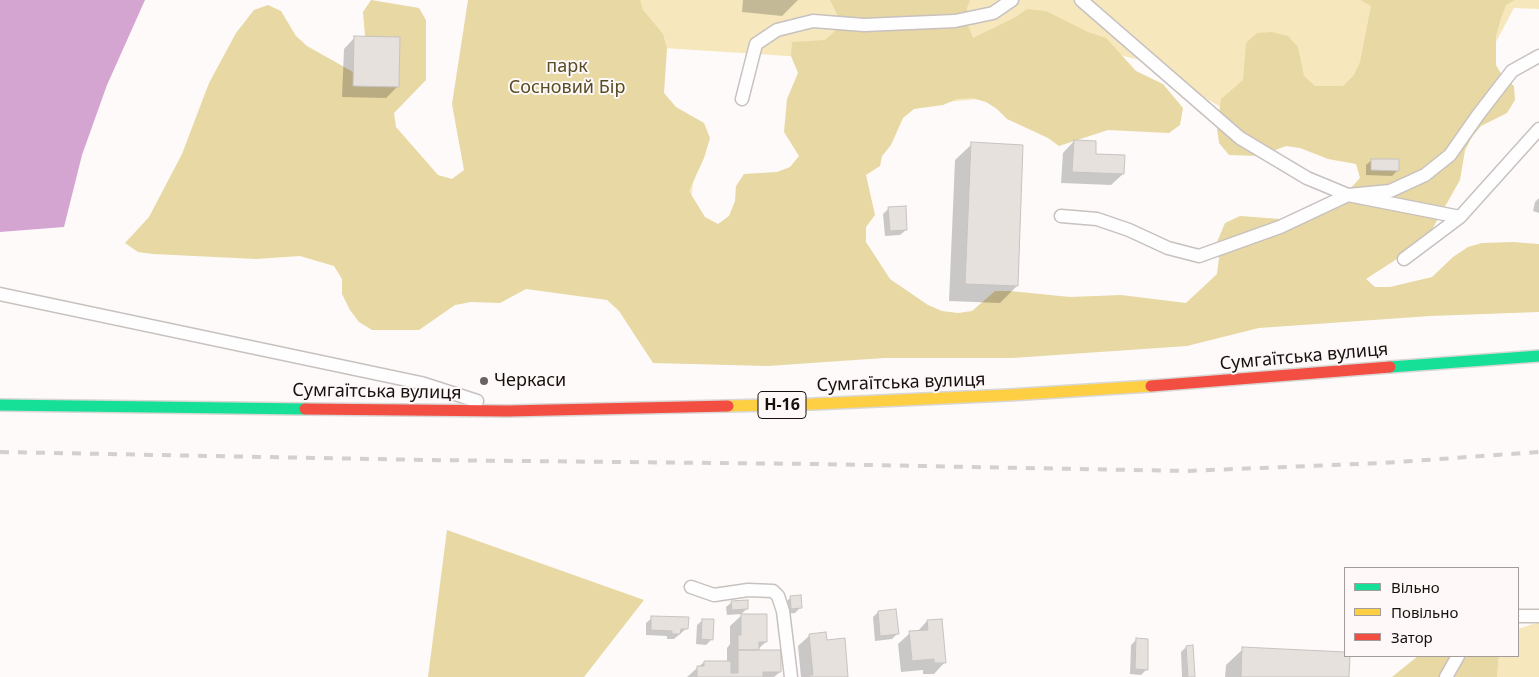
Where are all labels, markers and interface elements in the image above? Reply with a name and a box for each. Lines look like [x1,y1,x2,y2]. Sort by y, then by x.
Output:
park label: парк Сосновий Бір [509,56,625,98]
street label: Сумгаїтська вулиця [1219,339,1389,375]
street label: Сумгаїтська вулиця [816,369,986,397]
place label: Черкаси [494,370,566,392]
marker: Черкаси [478,375,490,387]
street label: Сумгаїтська вулиця [292,380,462,404]
road number: Н-16 [758,392,806,418]
legend [1344,567,1519,657]
text: Вільно [1391,577,1440,597]
text: Повільно [1391,602,1458,622]
text: Затор [1391,627,1433,647]

